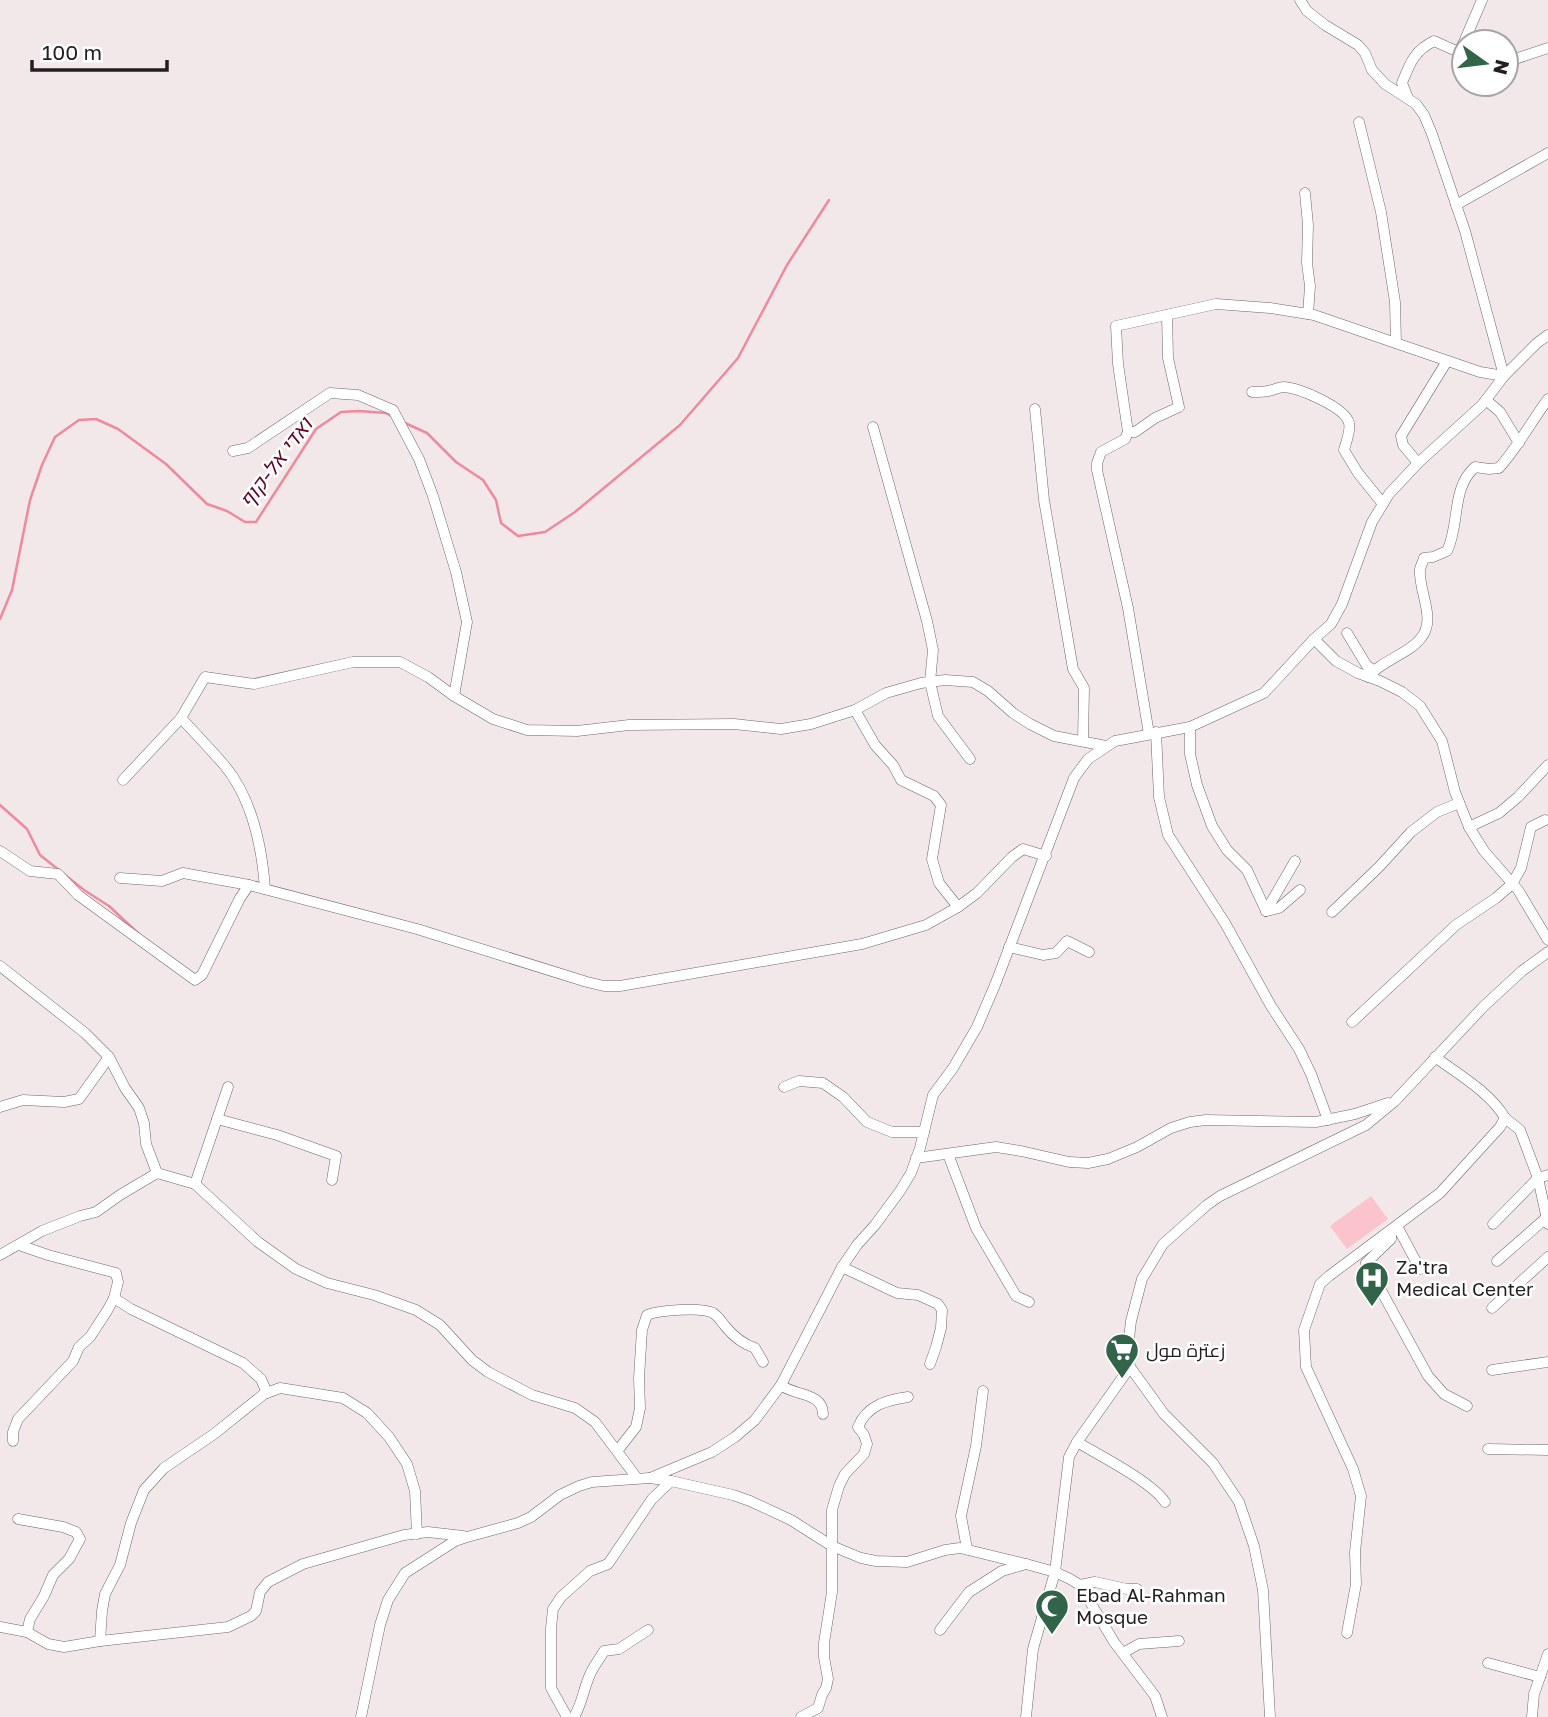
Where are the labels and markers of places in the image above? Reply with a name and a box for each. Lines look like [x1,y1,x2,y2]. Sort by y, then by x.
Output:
place label: Za'tra Medical Center [1396,1255,1534,1300]
hospital icon: Za'tra Medical Center [1353,1259,1391,1308]
supermarket icon: زعترة مول [1103,1331,1141,1380]
place label: زعترة مول [1146,1338,1225,1362]
place label: Ebad Al-Rahman Mosque [1076,1583,1226,1628]
mosque icon: Ebad Al-Rahman Mosque [1033,1587,1071,1636]

